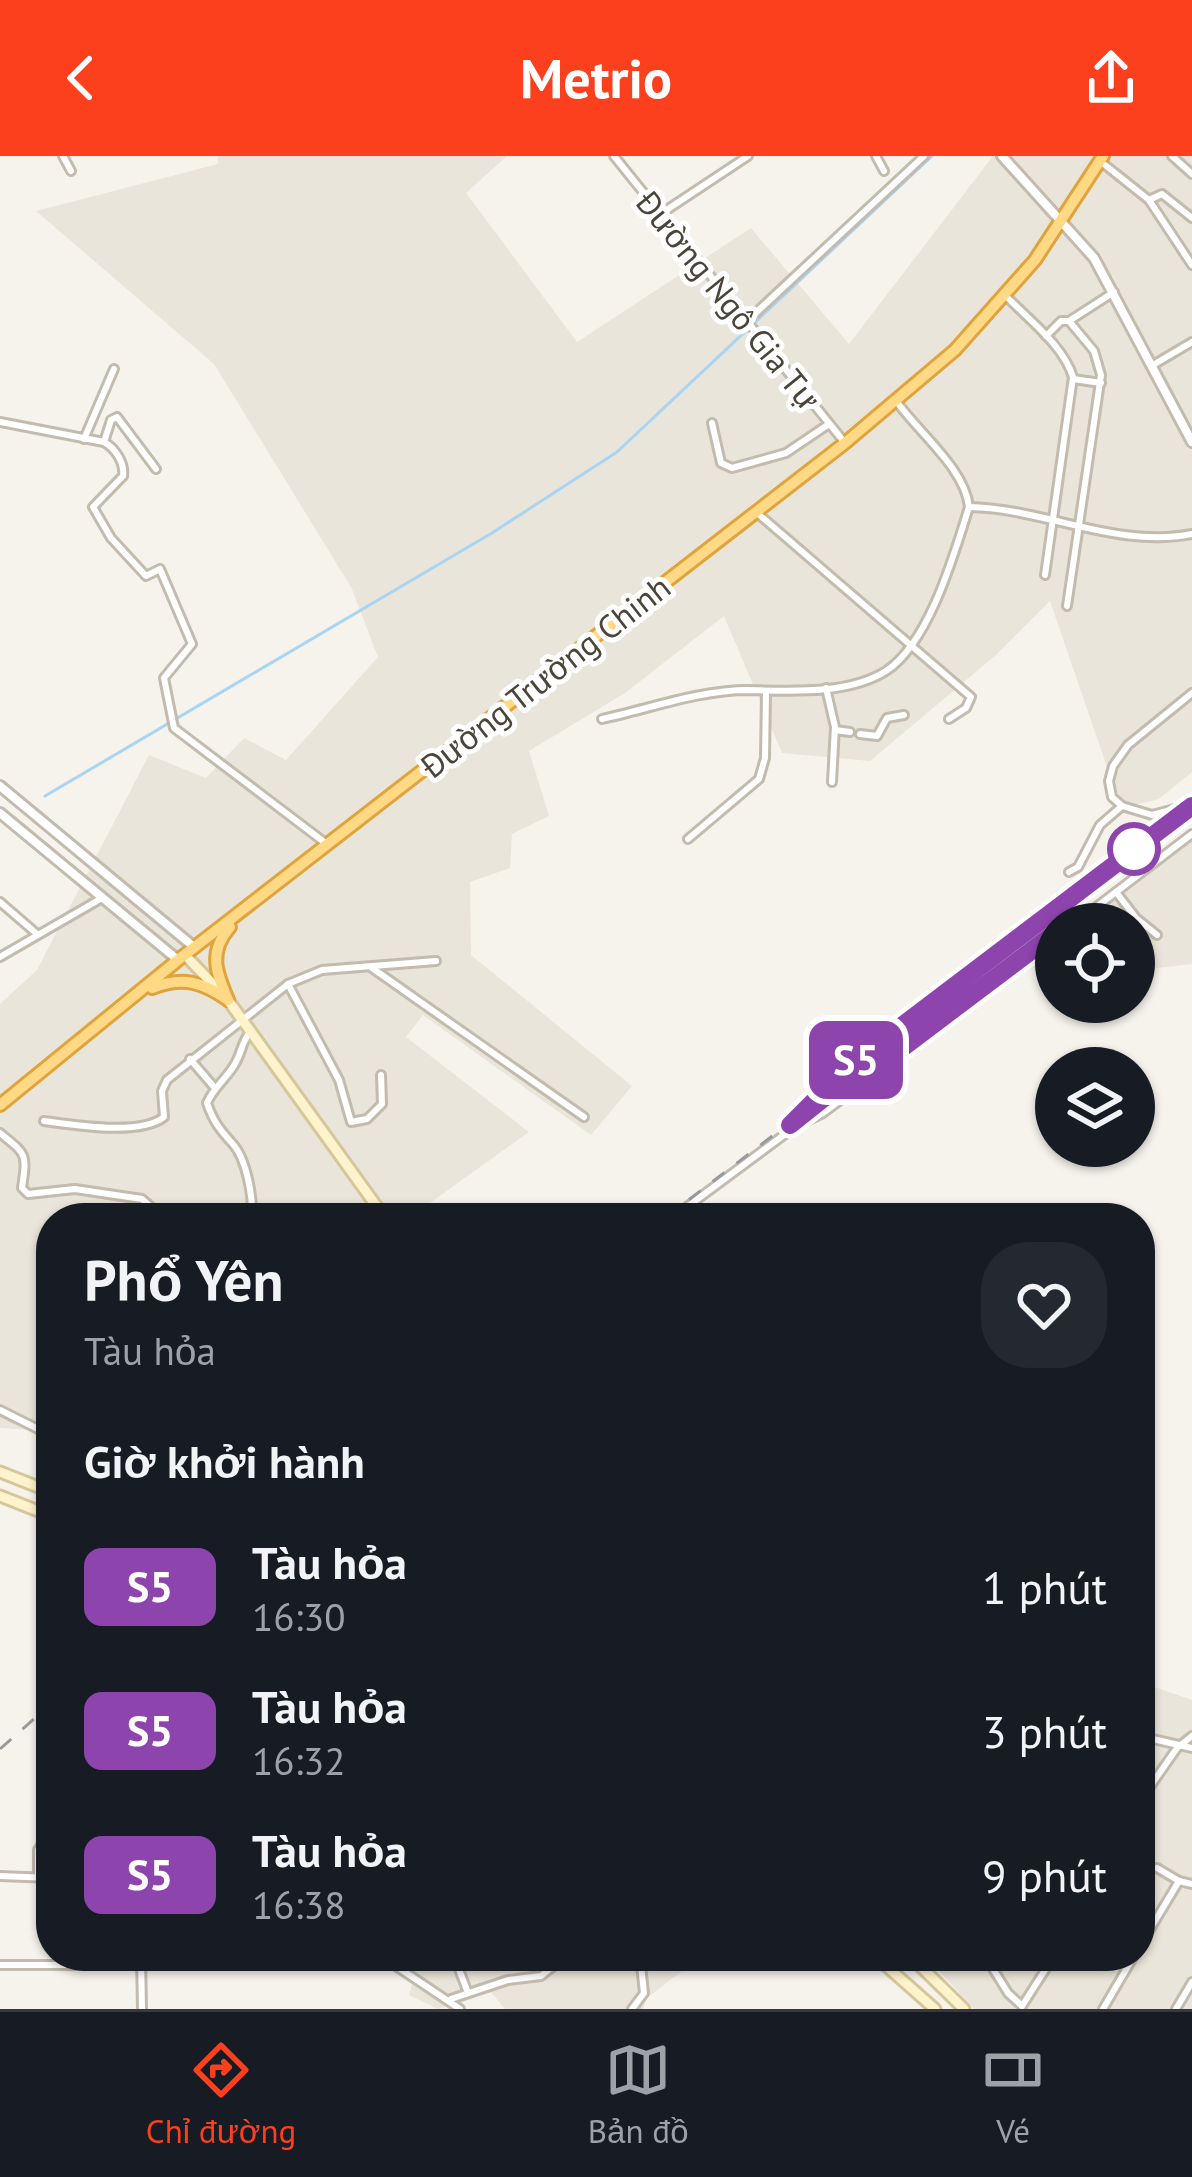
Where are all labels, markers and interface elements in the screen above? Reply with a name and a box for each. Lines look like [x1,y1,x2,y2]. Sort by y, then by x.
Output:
text: Metrio [520,43,672,113]
icon: back [48,45,114,111]
icon: share [1078,45,1144,111]
street label: Đường Ngô Gia Tự [627,181,831,418]
street label: Đường Trường Chinh [411,565,679,788]
unlabelled marker [1109,824,1159,874]
map controls [1035,903,1155,1167]
button: locate [1035,903,1155,1023]
line badge: S5 [802,1021,910,1099]
text: S5 [833,1032,879,1087]
button: layers [1035,1047,1155,1167]
button: heart [981,1242,1107,1368]
text: Phổ Yên [84,1243,284,1317]
text: Tàu hỏa [84,1325,216,1376]
text: Giờ khởi hành [84,1432,365,1490]
text: Tàu hỏa [252,1533,407,1591]
text: 1 phút [982,1558,1107,1616]
text: S5 [127,1559,173,1614]
text: 16:30 [252,1591,346,1642]
text: Tàu hỏa [252,1677,407,1735]
text: 3 phút [982,1702,1107,1760]
text: S5 [127,1703,173,1758]
text: 16:32 [252,1735,346,1786]
text: Tàu hỏa [252,1821,407,1879]
text: 9 phút [982,1846,1107,1904]
text: S5 [127,1847,173,1902]
text: 16:38 [252,1879,346,1930]
tab: Chỉ đường [146,2037,296,2152]
tab: Bản đồ [588,2037,689,2152]
tab: Vé [980,2037,1046,2152]

